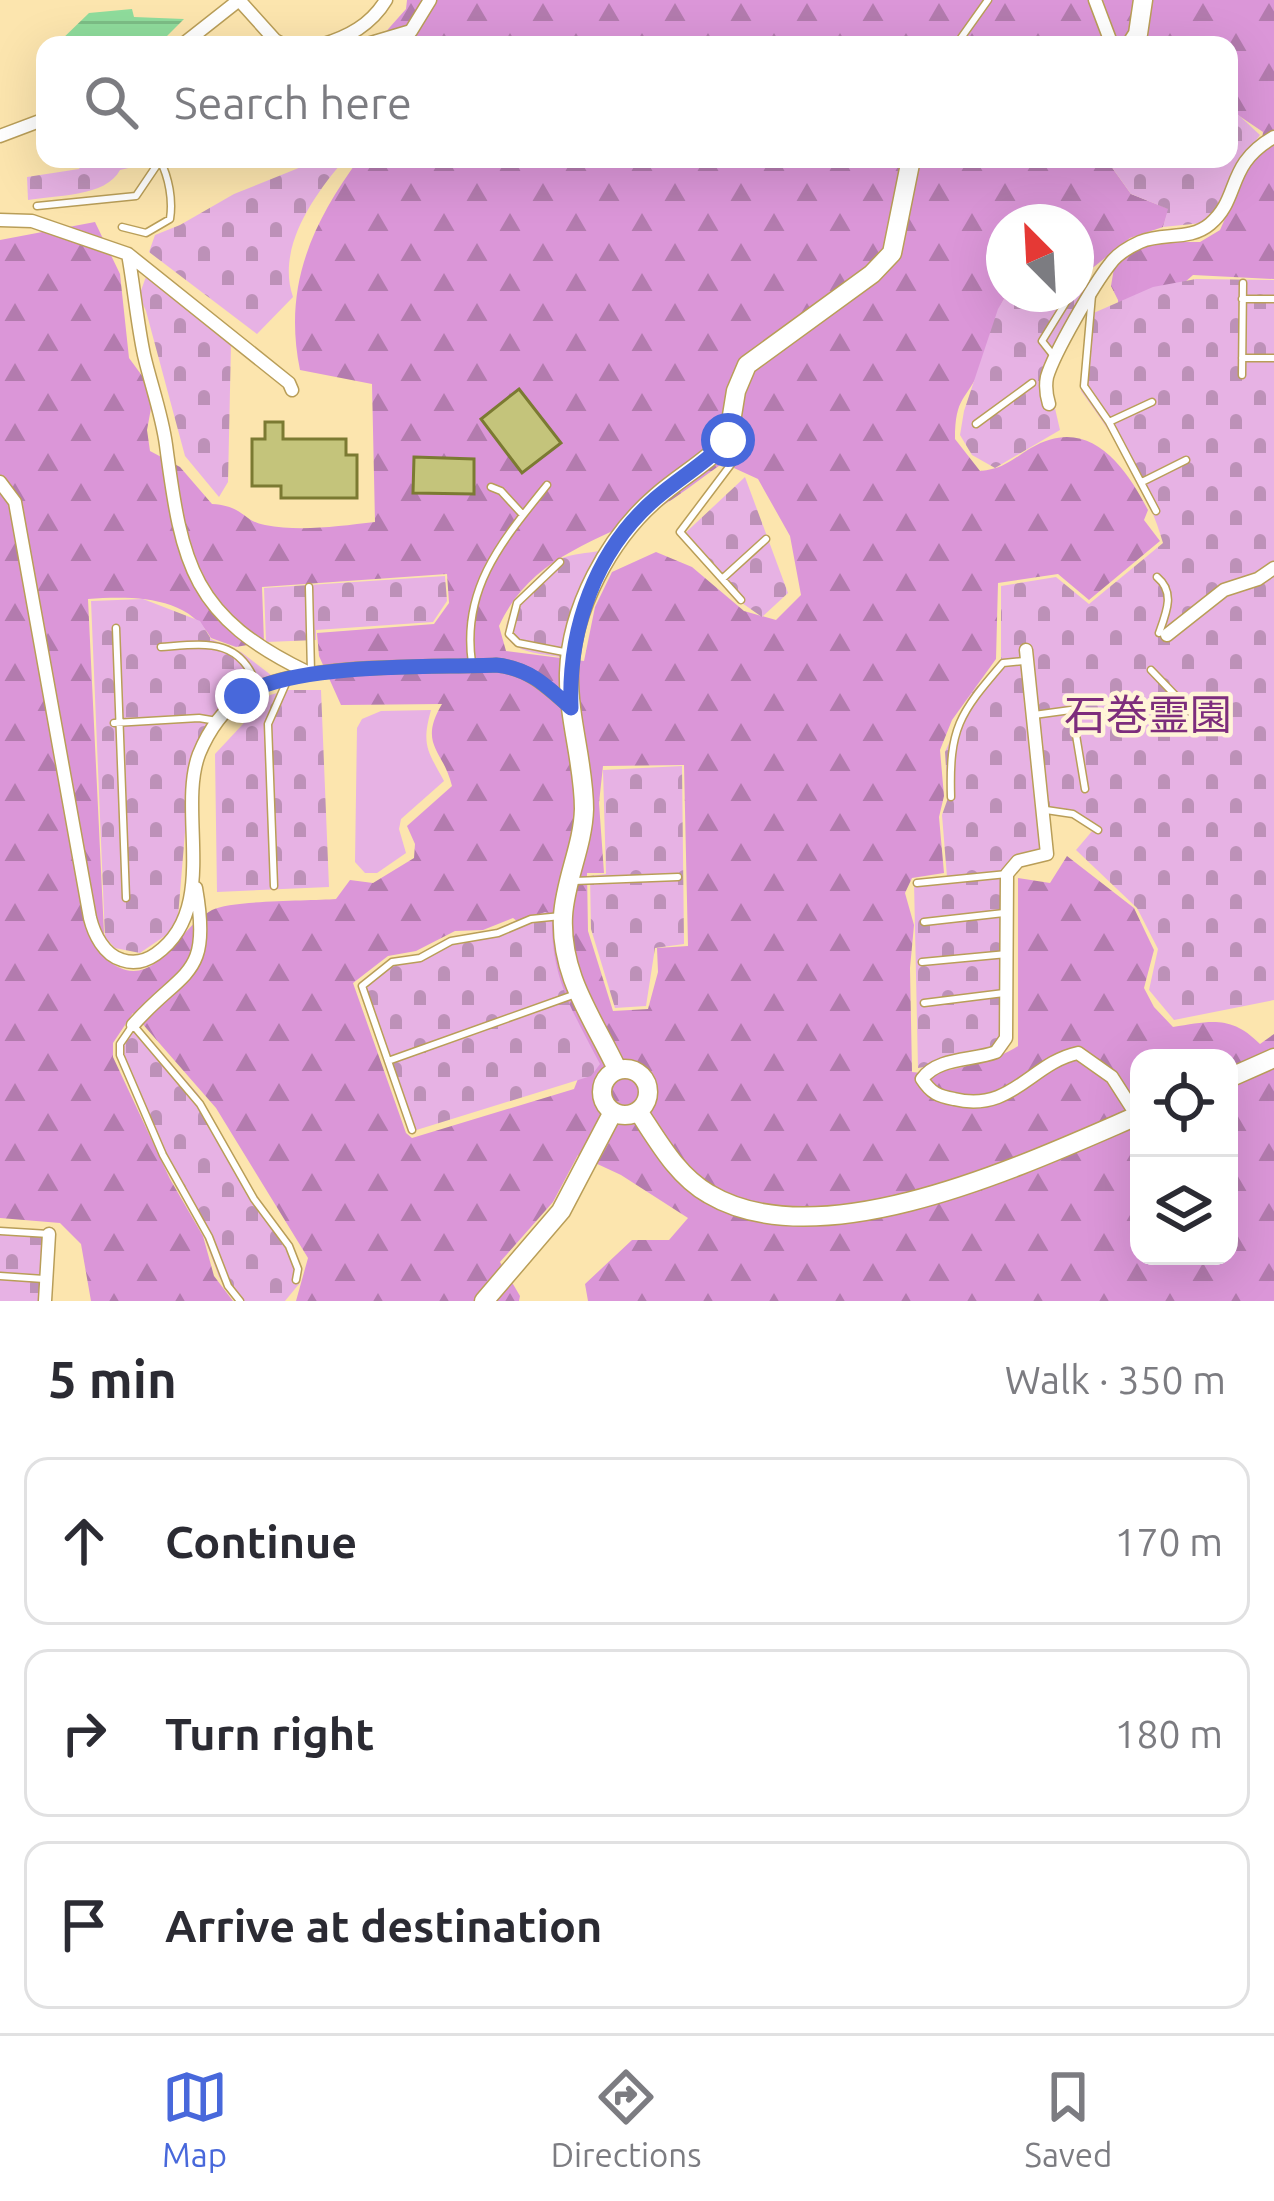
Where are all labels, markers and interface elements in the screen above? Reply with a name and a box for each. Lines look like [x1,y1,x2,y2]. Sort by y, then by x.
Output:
search box [36,36,1238,168]
icon: search [78,69,144,135]
text: Search here [174,77,412,128]
north arrow [986,204,1094,312]
route start [701,413,755,467]
route end [215,669,269,723]
park label: 石巻霊園 [1064,691,1232,738]
map controls [1130,1049,1238,1265]
button: locate [1130,1049,1238,1157]
button: layers [1130,1157,1238,1265]
text: 5 min [48,1350,177,1408]
text: Walk · 350 m [1005,1358,1226,1401]
icon: ahead [51,1508,117,1574]
text: Continue [165,1516,357,1567]
text: 170 m [1114,1520,1223,1563]
icon: right [51,1700,117,1766]
text: Turn right [165,1708,374,1759]
text: 180 m [1114,1712,1223,1755]
icon: arrive [51,1892,117,1958]
text: Arrive at destination [165,1900,602,1951]
tab: Map [162,2064,228,2173]
tab: Directions [551,2064,701,2173]
tab: Saved [1025,2064,1112,2173]

